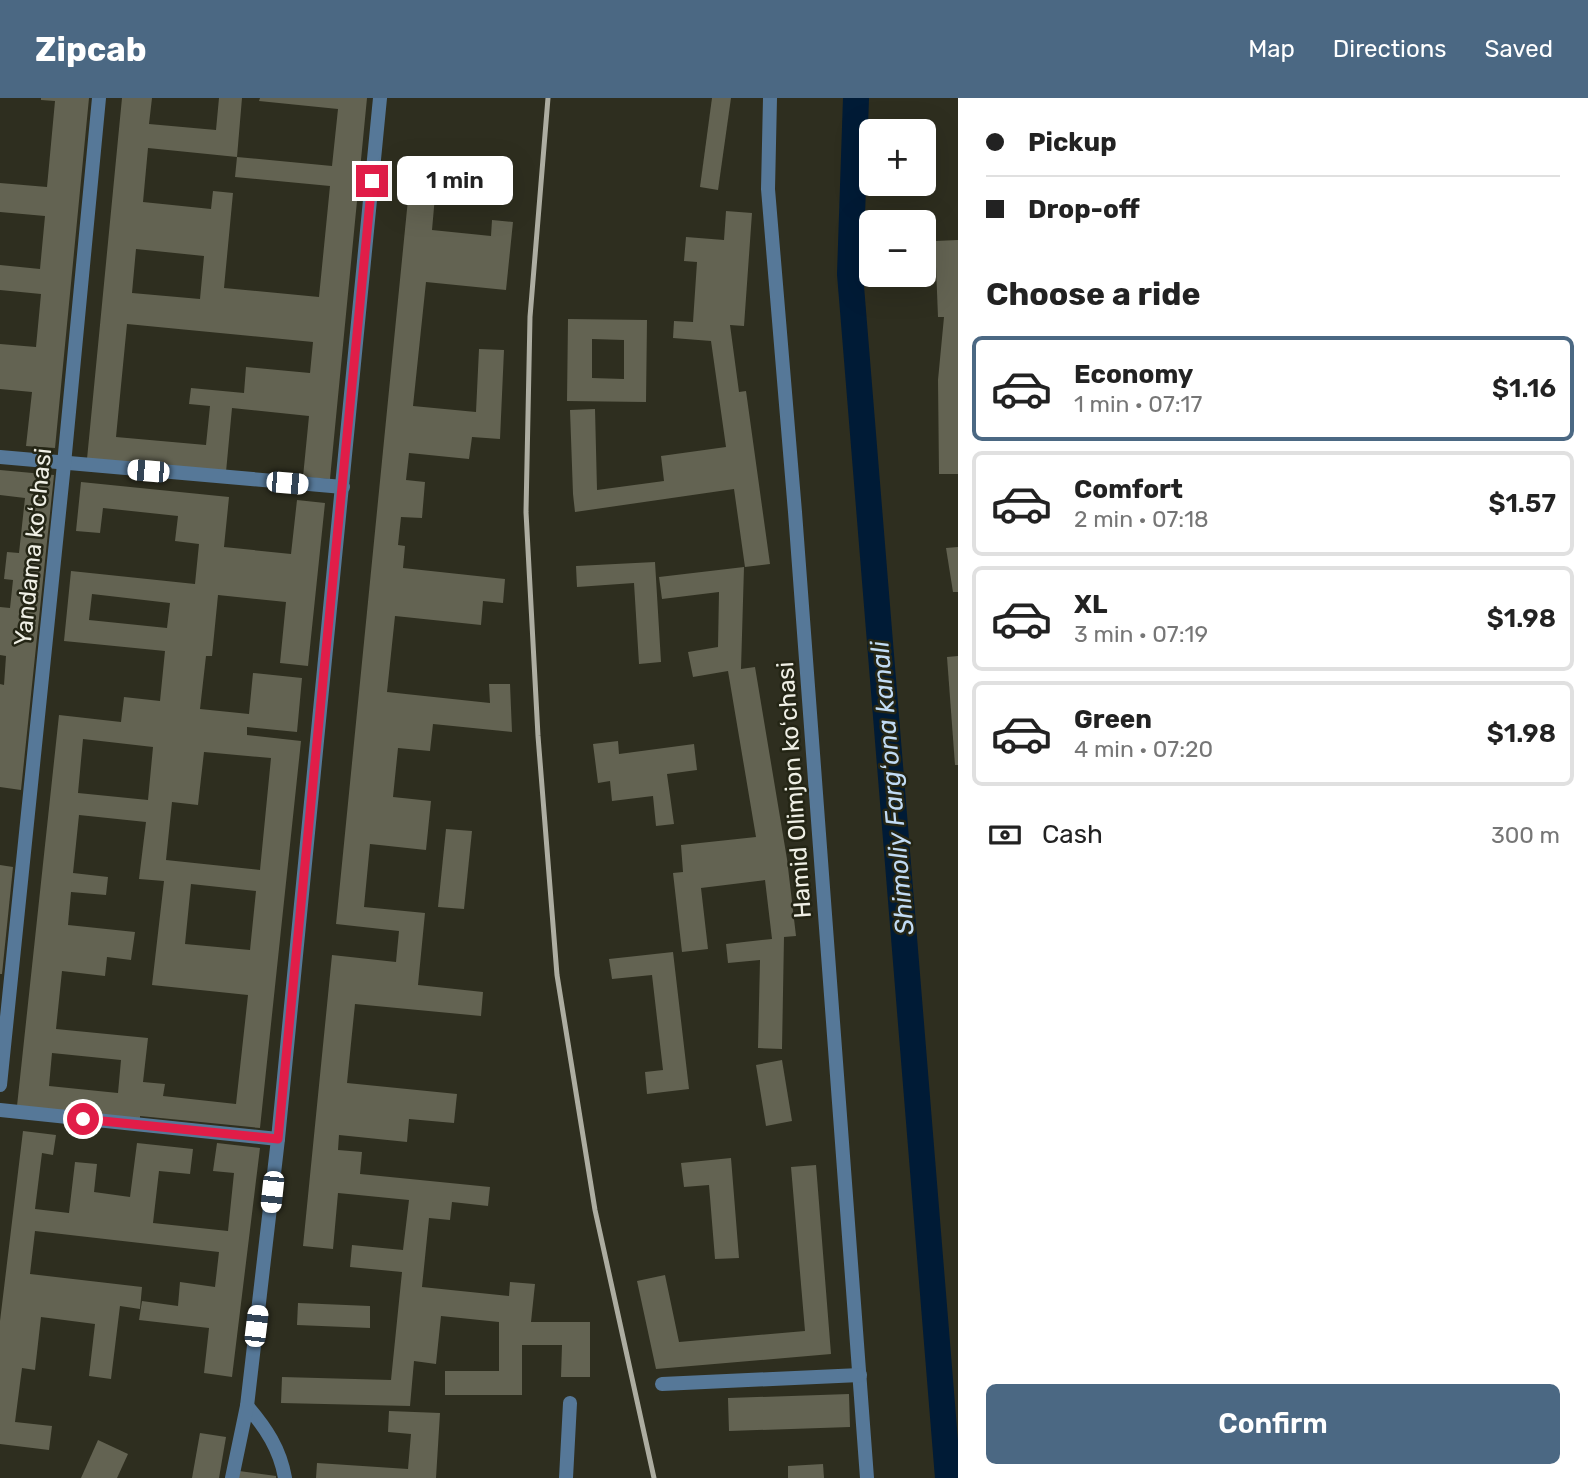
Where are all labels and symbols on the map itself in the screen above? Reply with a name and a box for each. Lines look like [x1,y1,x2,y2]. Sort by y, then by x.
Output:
callout: 1 min [396,156,512,206]
route end [356,165,388,197]
street label: Yandama koʻchasi [9,447,57,647]
car [127,459,170,483]
car [266,471,309,495]
water label: Shimoliy Fargʻona kanali [864,639,921,936]
street label: Hamid Olimjon koʻchasi [771,661,817,919]
route start [67,1103,99,1135]
car [260,1170,285,1214]
car [244,1304,269,1348]

